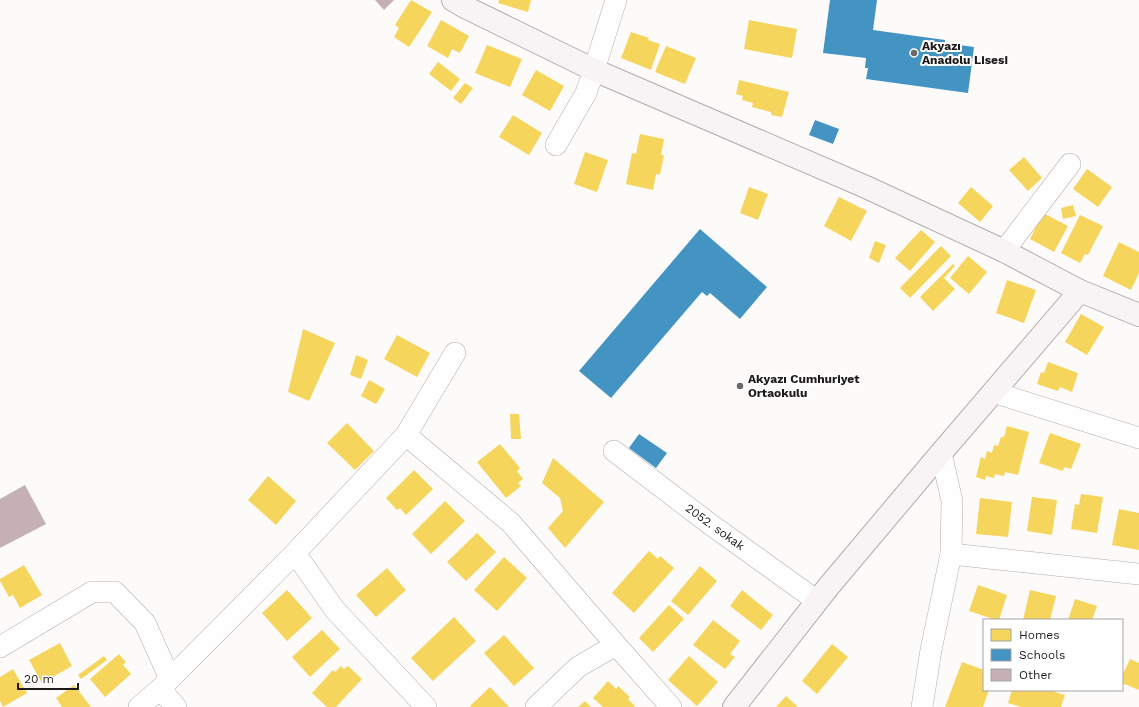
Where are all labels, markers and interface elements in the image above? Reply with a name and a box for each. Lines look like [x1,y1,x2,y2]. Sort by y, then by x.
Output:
place label: Akyazı Anadolu Lisesi [922,39,1008,67]
marker: Akyazı Anadolu Lisesi [909,48,919,58]
place label: Akyazı Cumhuriyet Ortaokulu [748,372,860,400]
marker: Akyazı Cumhuriyet Ortaokulu [735,381,745,391]
street label: 2052. sokak [683,501,747,553]
legend [983,619,1123,691]
text: Homes [1019,628,1060,642]
text: Schools [1019,648,1065,662]
scale bar [18,665,78,691]
text: Other [1019,668,1052,682]
text: 20 m [24,672,54,686]

